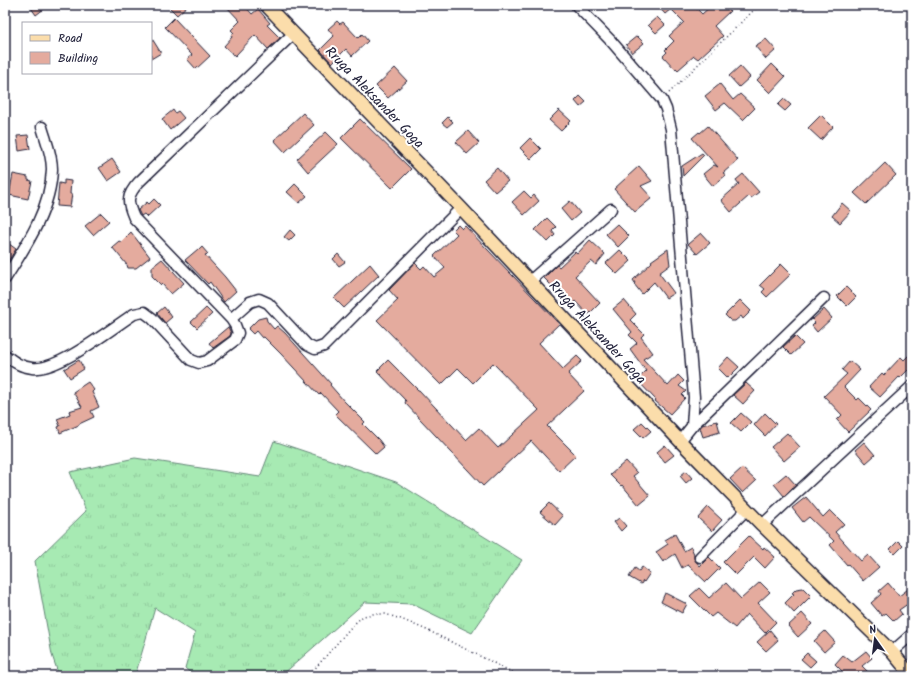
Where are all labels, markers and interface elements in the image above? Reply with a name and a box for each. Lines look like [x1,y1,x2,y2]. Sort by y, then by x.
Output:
legend [22,22,152,74]
text: Road [58,29,83,48]
street label: Rruga Aleksander Goga [320,42,429,154]
text: Building [58,49,98,68]
street label: Rruga Aleksander Goga [543,276,651,389]
north arrow [855,619,895,659]
text: N [867,621,878,640]

